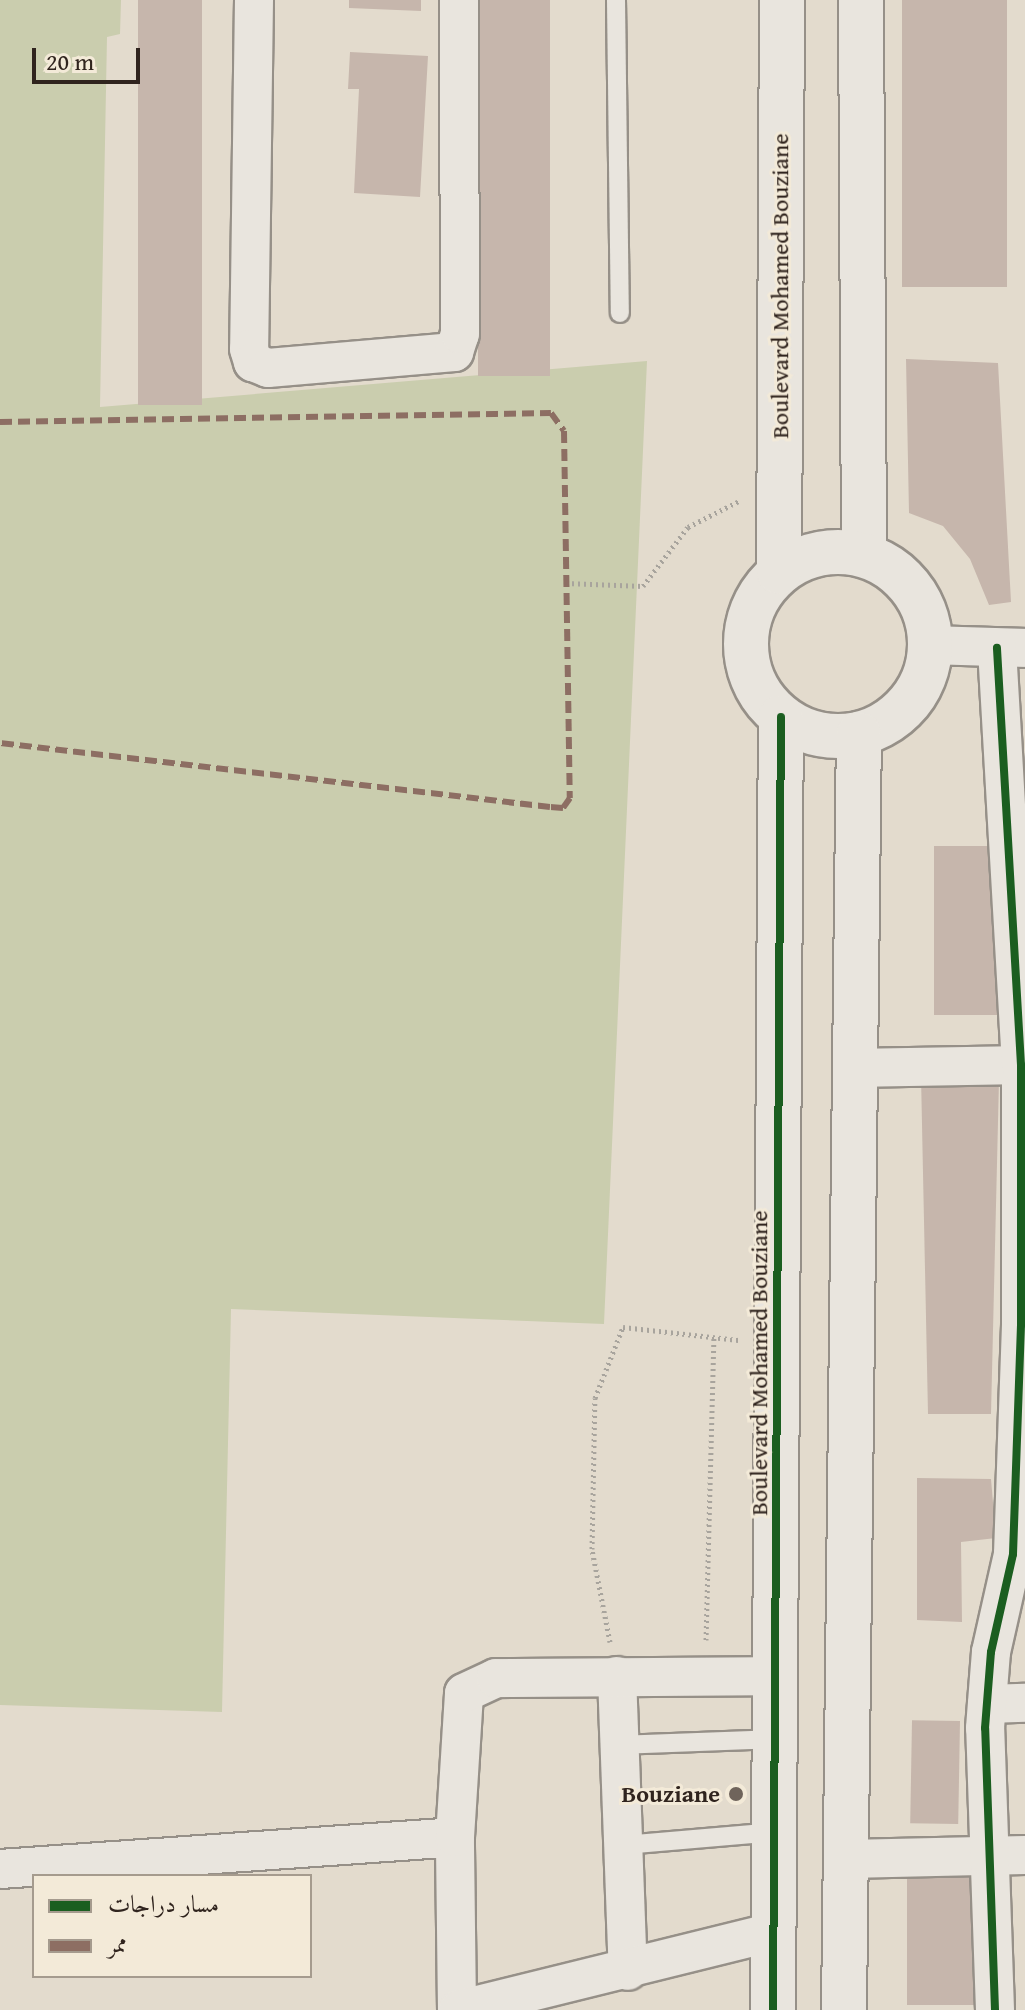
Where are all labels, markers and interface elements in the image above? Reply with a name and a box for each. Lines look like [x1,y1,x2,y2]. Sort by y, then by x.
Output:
scale bar [36,32,144,82]
text: 20 m [46,44,94,79]
street label: Boulevard Mohamed Bouziane [766,133,794,439]
street label: Boulevard Mohamed Bouziane [745,1210,773,1516]
place label: Bouziane [621,1780,720,1808]
marker: Bouziane [727,1785,745,1803]
legend [32,1874,312,1978]
text: مسار دراجات [108,1886,219,1921]
text: ممر [108,1926,127,1961]

